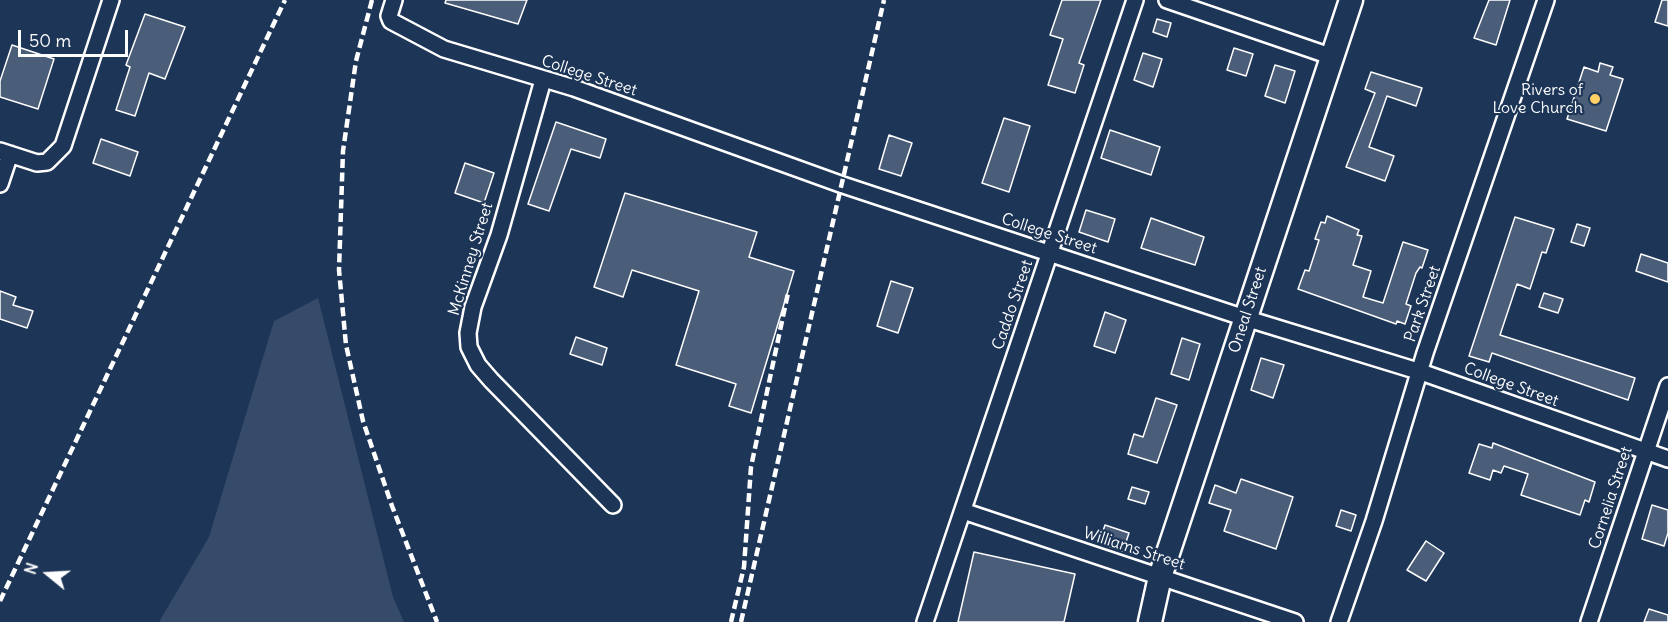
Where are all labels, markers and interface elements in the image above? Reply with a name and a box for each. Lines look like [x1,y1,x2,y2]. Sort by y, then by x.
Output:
scale bar [21,18,130,56]
text: 50 m [29,29,71,52]
street label: College Street [539,52,639,100]
place label: Rivers of Love Church [1493,80,1583,118]
marker: Rivers of Love Church [1588,92,1602,106]
street label: McKinney Street [445,200,497,318]
street label: College Street [999,210,1099,258]
street label: Caddo Street [989,258,1037,352]
street label: Park Street [1401,263,1445,345]
street label: Oneal Street [1225,264,1271,356]
street label: College Street [1461,359,1561,411]
street label: Cornelia Street [1585,444,1637,552]
street label: Williams Street [1081,524,1187,574]
north arrow [18,544,78,604]
text: N [20,560,42,577]

